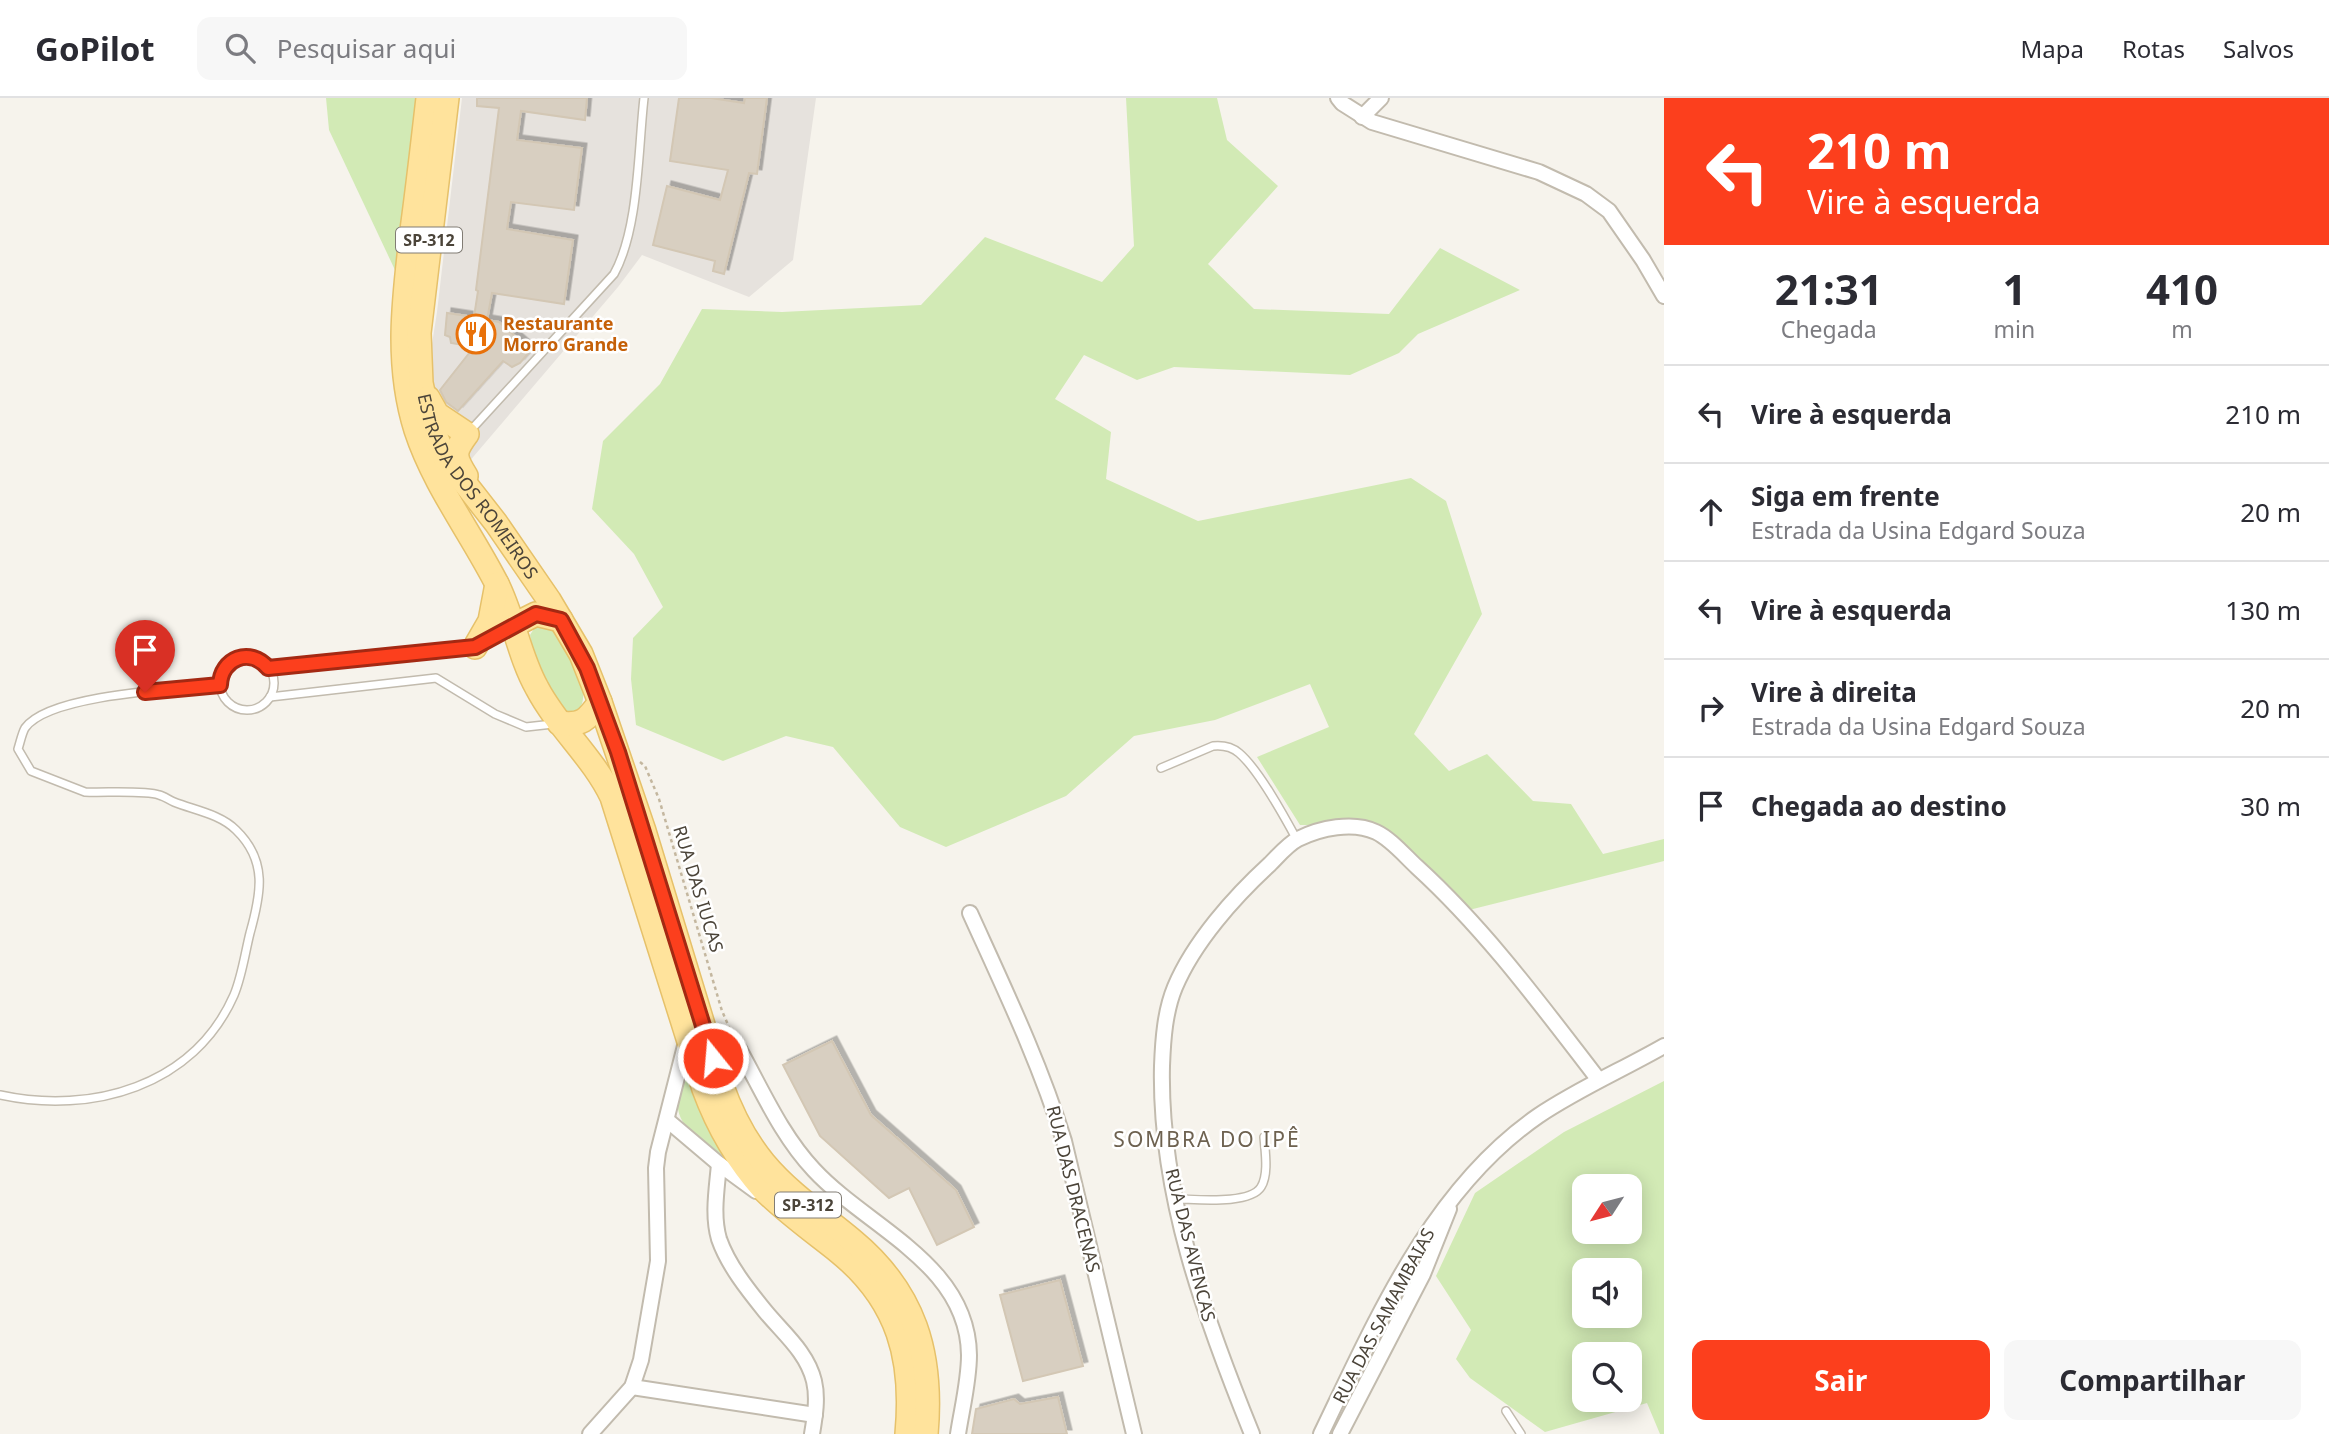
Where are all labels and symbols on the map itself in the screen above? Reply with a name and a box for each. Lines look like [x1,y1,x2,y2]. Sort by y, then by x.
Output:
road number: SP-312 [396,228,462,252]
place label: Restaurante Morro Grande [503,311,628,356]
restaurant icon: Restaurante Morro Grande [455,313,497,355]
street label: ESTRADA DOS ROMEIROS [413,391,544,583]
pin [115,620,175,692]
street label: RUA DAS IUCAS [668,822,730,955]
position arrow [676,1021,750,1095]
street label: RUA DAS DRACENAS [1042,1103,1106,1275]
district label: SOMBRA DO IPÊ [1113,1125,1301,1153]
street label: RUA DAS AVENCAS [1160,1166,1222,1324]
north arrow [1572,1174,1642,1244]
road number: SP-312 [775,1192,841,1218]
street label: RUA DAS SAMAMBAIAS [1327,1224,1440,1407]

